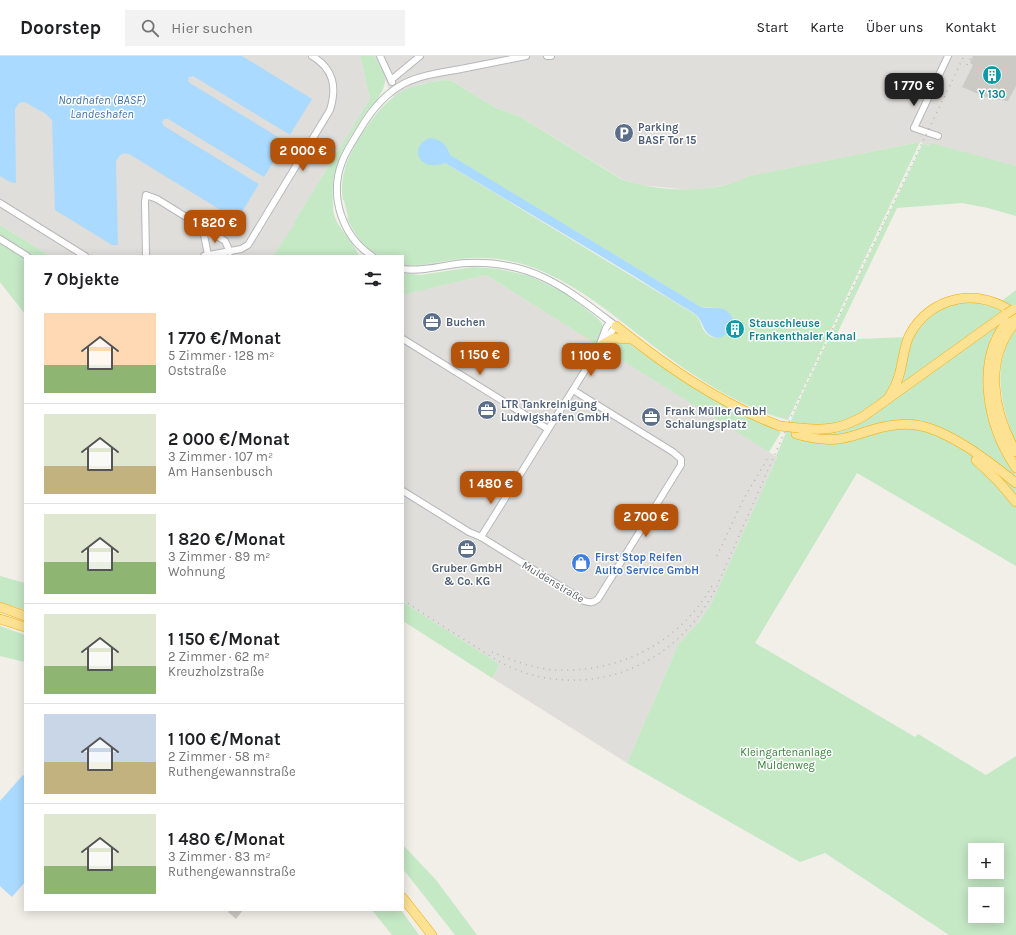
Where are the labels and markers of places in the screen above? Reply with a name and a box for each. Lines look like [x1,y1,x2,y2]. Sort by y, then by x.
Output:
building icon: Y 130 [981,64,1003,86]
pin: 1 770 € [877,73,951,107]
place label: Y 130 [979,88,1006,101]
place label: Parking BASF Tor 15 [638,121,696,147]
parking icon: Parking BASF Tor 15 [613,122,635,144]
pin: 2 000 € [266,138,340,172]
pin: 1 820 € [178,210,252,244]
office icon: Buchen [421,311,443,333]
place label: Buchen [446,316,485,329]
place label: Stauschleuse Frankenthaler Kanal [749,317,856,343]
building icon: Stauschleuse Frankenthaler Kanal [724,318,746,340]
pin: 1 150 € [443,342,517,376]
pin: 1 100 € [554,343,628,377]
place label: LTR Tankreinigung Ludwigshafen GmbH [501,398,609,424]
office icon: LTR Tankreinigung Ludwigshafen GmbH [476,399,498,421]
place label: Frank Müller GmbH Schalungsplatz [665,405,766,431]
office icon: Frank Müller GmbH Schalungsplatz [640,406,662,428]
pin: 1 480 € [454,471,528,505]
pin: 2 700 € [609,504,683,538]
office icon: Gruber GmbH & Co. KG [456,538,478,560]
place label: First Stop Reifen Auito Service GmbH [595,551,699,577]
shop icon: First Stop Reifen Auito Service GmbH [570,552,592,574]
place label: Gruber GmbH & Co. KG [432,562,502,588]

